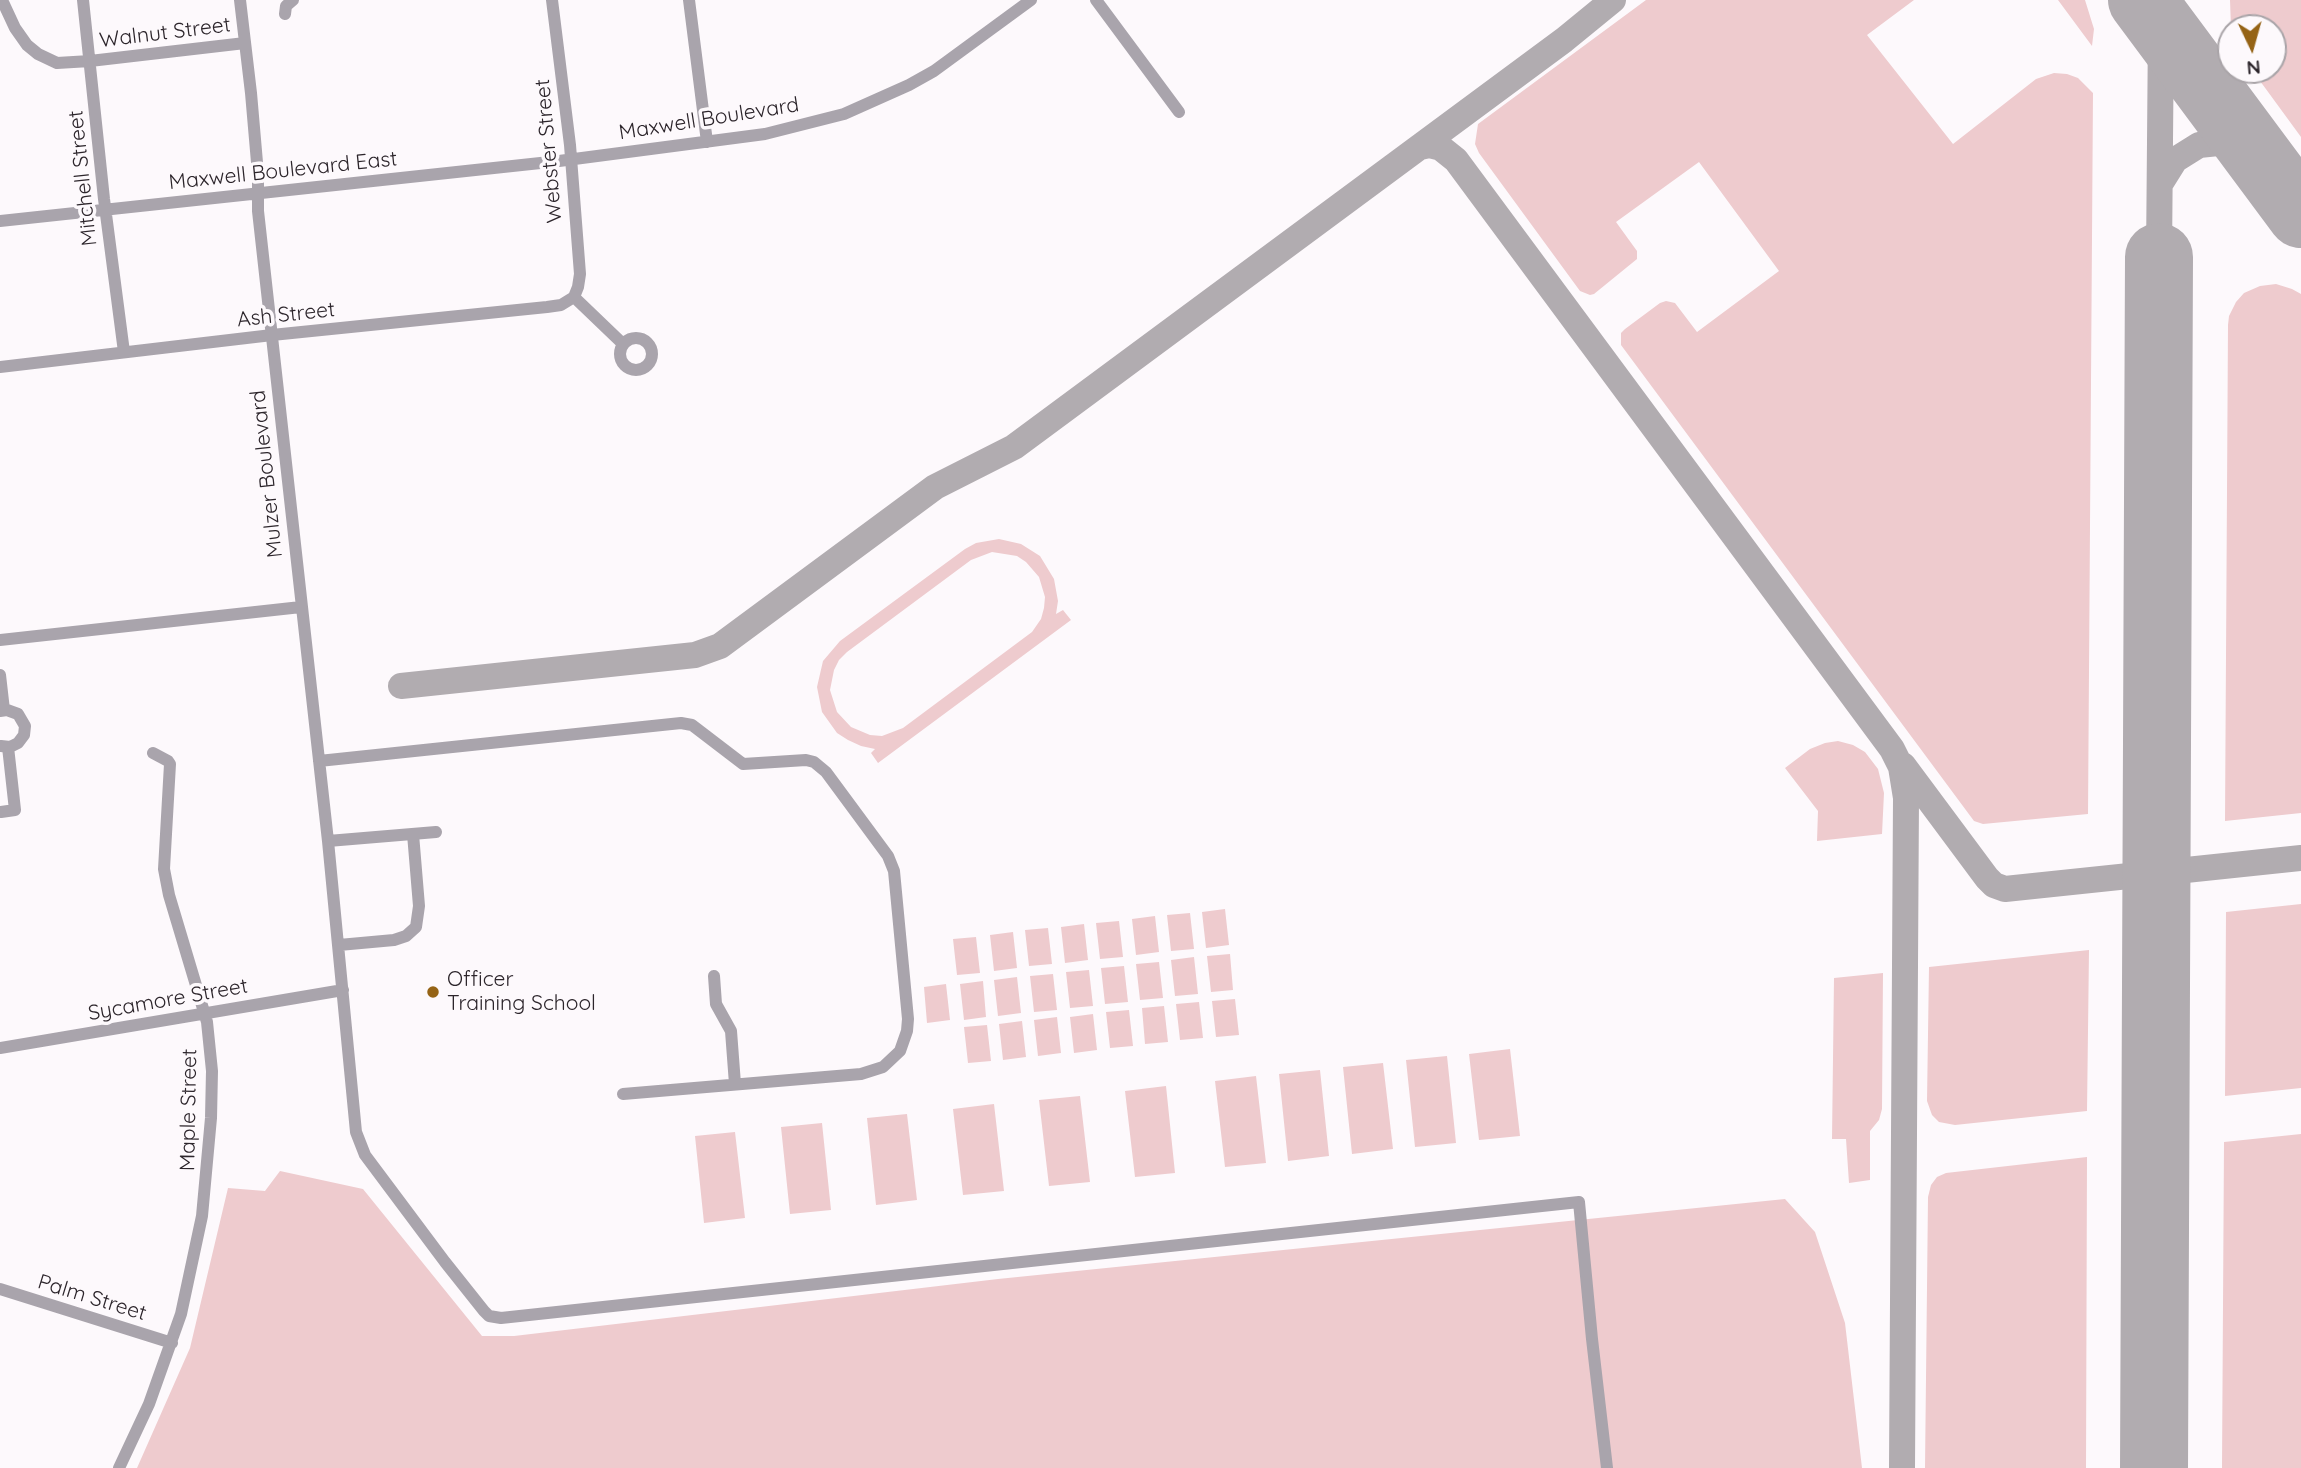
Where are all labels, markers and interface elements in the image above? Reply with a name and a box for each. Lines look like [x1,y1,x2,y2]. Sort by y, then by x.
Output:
street label: Walnut Street [98,12,232,54]
north arrow [2217,14,2287,84]
text: N [2246,55,2262,80]
street label: Webster Street [530,78,568,224]
street label: Maxwell Boulevard [617,92,801,146]
street label: Mitchell Street [63,109,103,247]
street label: Maxwell Boulevard East [168,146,398,196]
street label: Ash Street [236,297,336,333]
street label: Mulzer Boulevard [246,389,288,559]
place label: Officer Training School [447,967,596,1017]
street label: Sycamore Street [86,974,250,1026]
marker: Officer Training School [425,984,441,1000]
street label: Maple Street [175,1049,203,1171]
street label: Palm Street [35,1270,149,1326]

